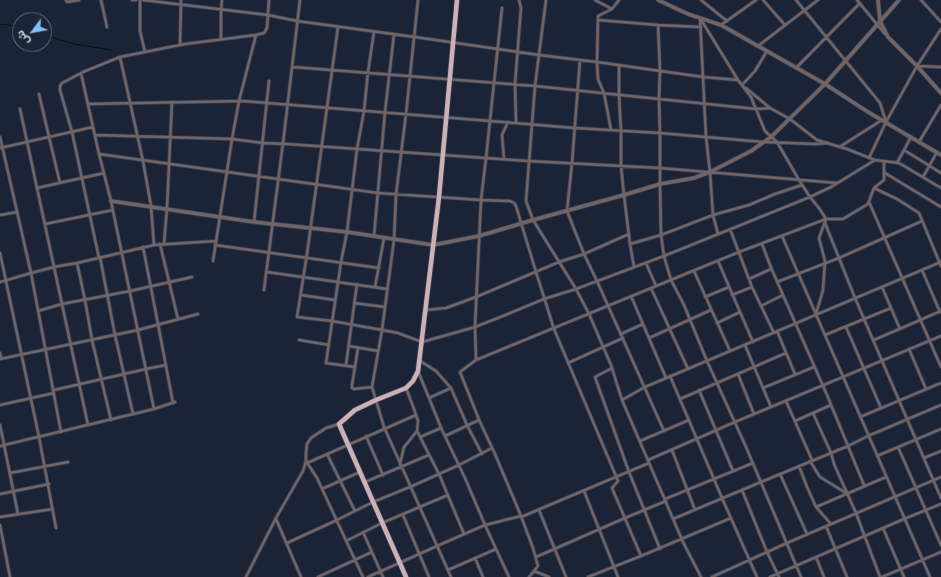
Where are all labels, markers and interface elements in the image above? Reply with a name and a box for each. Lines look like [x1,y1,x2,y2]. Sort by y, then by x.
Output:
north arrow [12,12,52,52]
text: ش [14,28,32,47]

